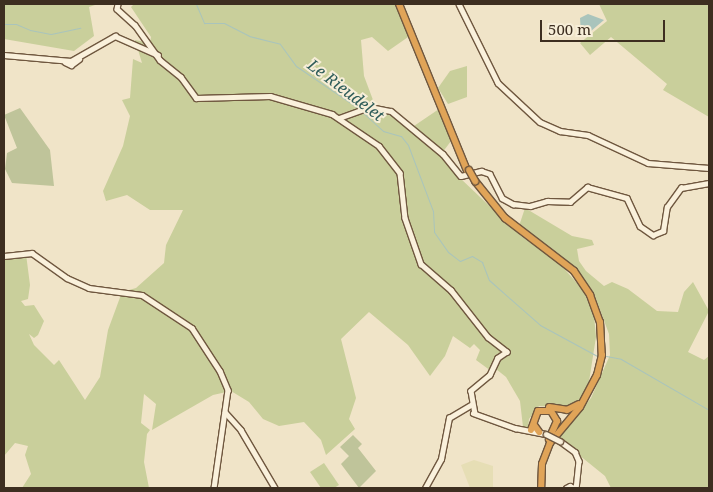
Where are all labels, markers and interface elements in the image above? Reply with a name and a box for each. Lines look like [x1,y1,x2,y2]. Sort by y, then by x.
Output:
scale bar [543,10,668,42]
text: 500 m [548,19,591,39]
water label: Le Rieudelet [304,55,388,125]

